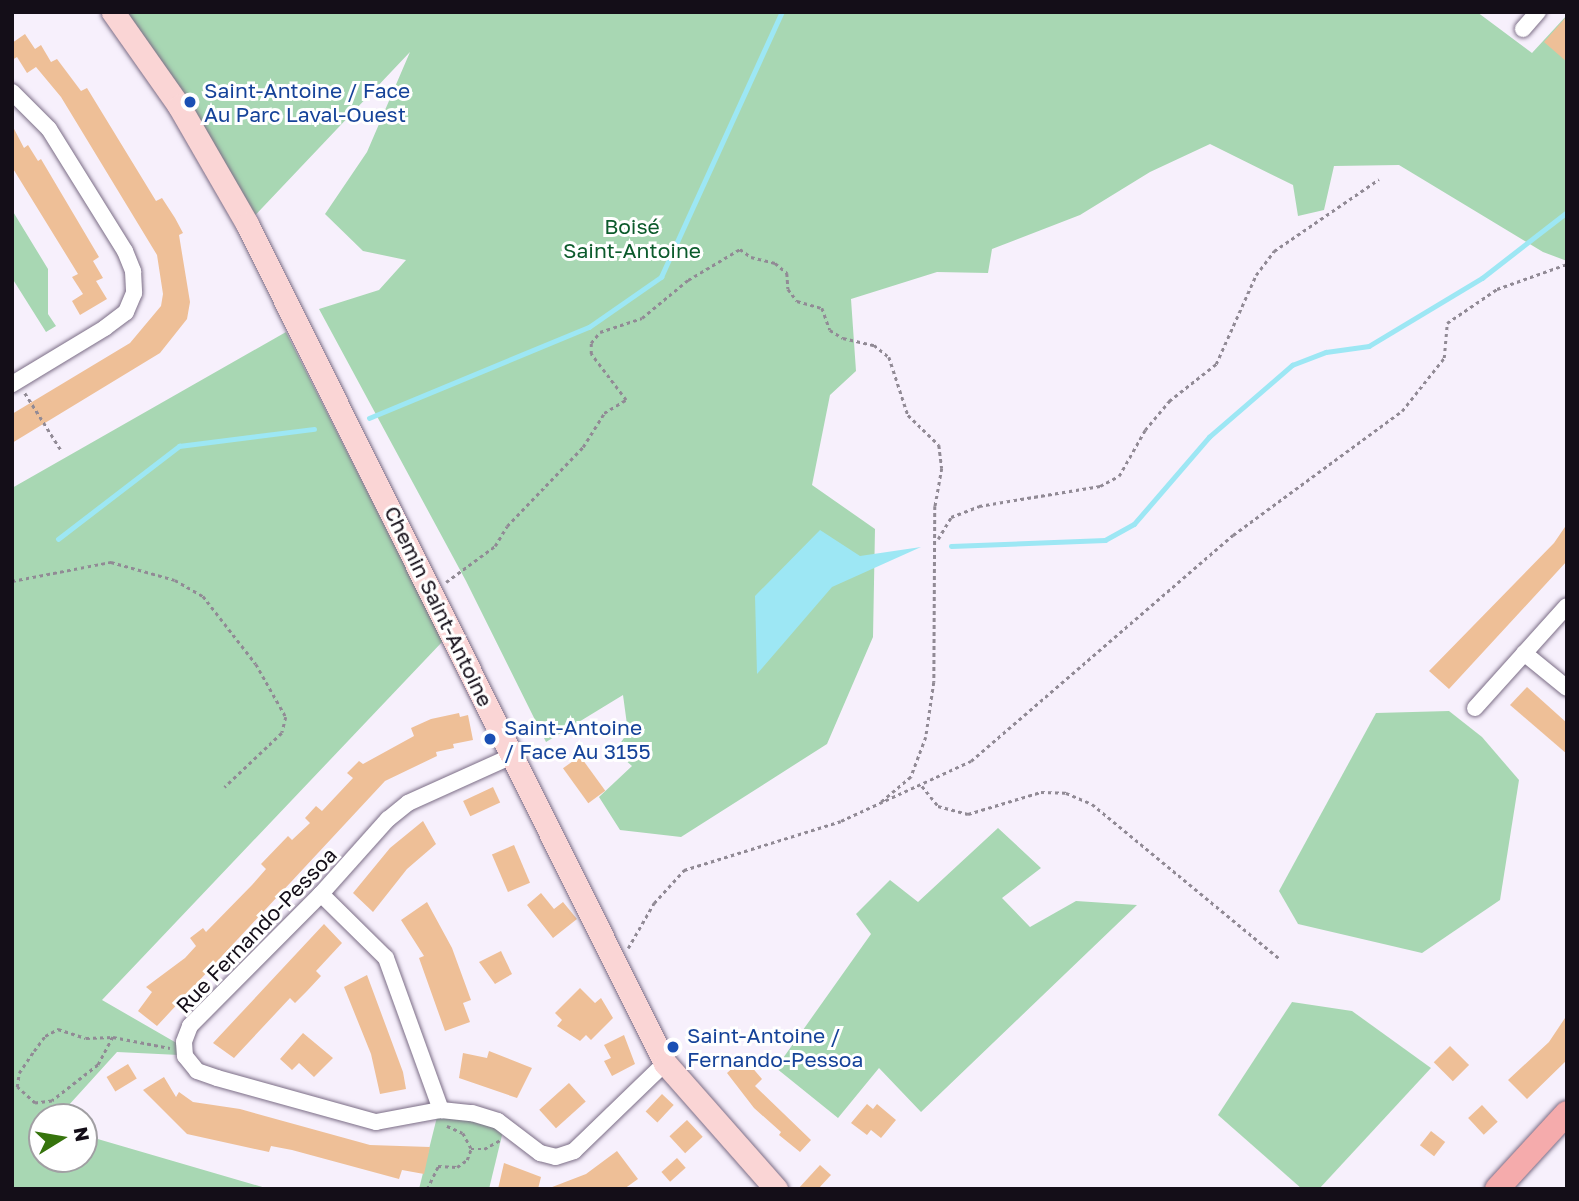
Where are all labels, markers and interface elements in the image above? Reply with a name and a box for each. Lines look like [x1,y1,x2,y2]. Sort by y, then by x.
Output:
place label: Saint-Antoine / Face Au Parc Laval-Ouest [204,77,410,127]
marker: Saint-Antoine / Face Au Parc Laval-Ouest [182,94,198,110]
park label: Boisé Saint-Antoine [563,213,701,263]
street label: Chemin Saint-Antoine [379,502,499,710]
place label: Saint-Antoine / Face Au 3155 [504,714,651,764]
marker: Saint-Antoine / Face Au 3155 [482,731,498,747]
street label: Rue Fernando-Pessoa [170,842,342,1018]
place label: Saint-Antoine / Fernando-Pessoa [687,1022,863,1072]
marker: Saint-Antoine / Fernando-Pessoa [665,1039,681,1055]
north arrow [28,1103,98,1173]
text: N [69,1125,95,1144]

